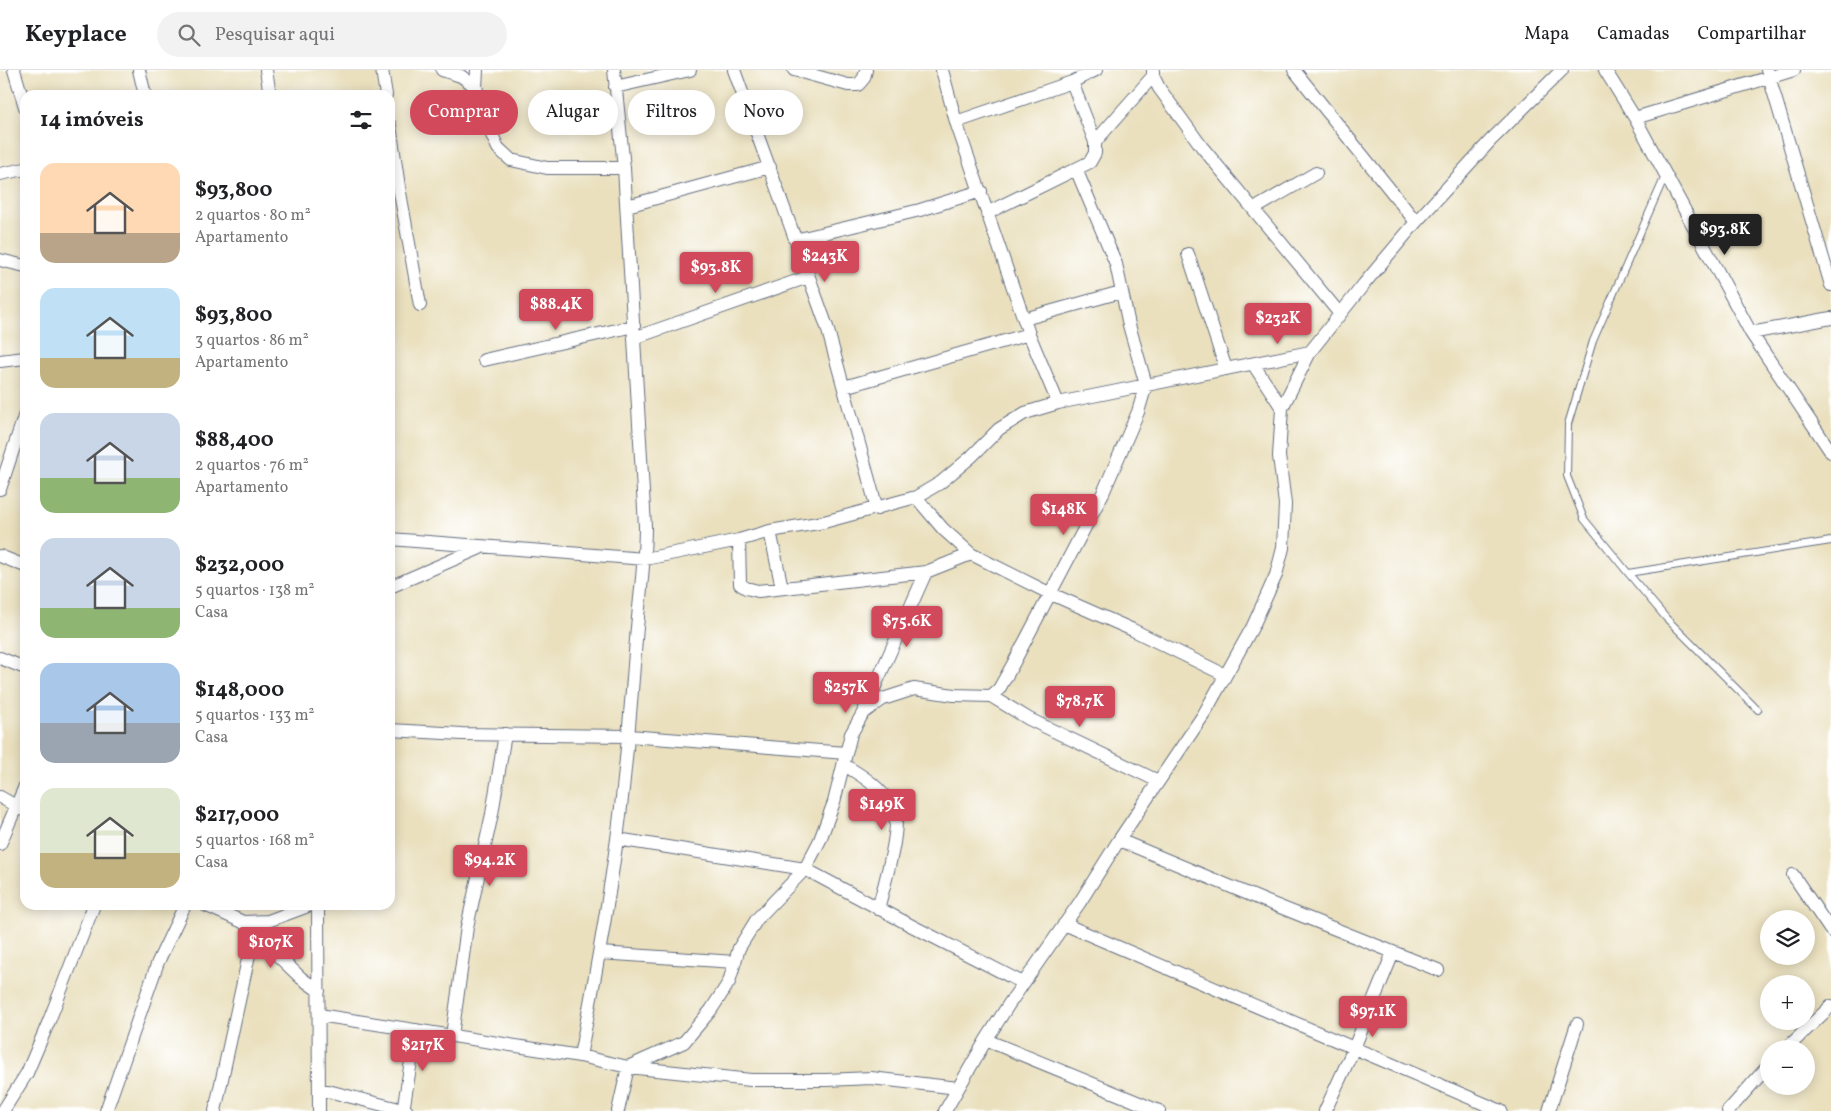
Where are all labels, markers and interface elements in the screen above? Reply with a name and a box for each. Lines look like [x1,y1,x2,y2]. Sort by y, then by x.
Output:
search box [157,12,507,57]
text: Keyplace [25,18,127,52]
icon: search [175,21,203,49]
text: Pesquisar aqui [215,22,335,48]
text: Mapa [1524,22,1569,47]
text: Camadas [1597,22,1670,47]
text: Compartilhar [1698,22,1806,47]
chip: Comprar [410,90,518,135]
chip: Alugar [528,90,618,135]
chip: Filtros [628,90,715,135]
chip: Novo [725,90,803,135]
text: 14 imóveis [40,106,144,135]
icon: filters [347,106,375,134]
text: $93,800 [195,176,272,205]
icon: home [80,183,140,243]
text: 2 quartos · 80 m² [195,205,311,227]
pin: $93.8K [1684,214,1766,256]
text: $93.8K [1700,219,1750,241]
text: Apartamento [195,227,288,249]
pin: $243K [790,240,860,283]
text: $243K [802,246,848,268]
pin: $93.8K [675,252,757,294]
text: $93.8K [691,257,741,279]
pin: $88.4K [515,288,597,331]
text: $88.4K [530,294,582,316]
text: $93,800 [195,301,272,330]
pin: $232K [1243,302,1313,345]
icon: home [80,308,140,368]
text: $232K [1255,308,1301,330]
text: 3 quartos · 86 m² [195,330,309,352]
text: Apartamento [195,352,288,374]
text: $88,400 [195,426,274,455]
icon: home [80,433,140,493]
text: 2 quartos · 76 m² [195,455,309,477]
text: Apartamento [195,477,288,499]
pin: $148K [1029,494,1099,536]
text: $148K [1041,499,1087,521]
text: $232,000 [195,551,284,580]
icon: home [80,558,140,618]
text: 5 quartos · 138 m² [195,580,315,602]
text: Casa [195,602,228,624]
pin: $75.6K [866,606,948,648]
text: $75.6K [882,611,932,633]
pin: $257K [811,672,881,714]
text: $148,000 [195,676,284,705]
text: $257K [824,677,868,699]
icon: home [80,683,140,743]
pin: $78.7K [1039,686,1121,728]
text: $78.7K [1056,691,1104,713]
text: 5 quartos · 133 m² [195,705,314,727]
text: Casa [195,727,228,749]
pin: $149K [847,788,917,831]
text: $149K [859,794,905,816]
text: $217,000 [195,801,279,830]
icon: home [80,808,140,868]
text: 5 quartos · 168 m² [195,830,314,852]
pin: $94.2K [449,844,531,887]
text: $94.2K [464,850,516,872]
text: Casa [195,852,228,874]
map controls [1760,910,1815,1095]
button: layers [1760,910,1815,965]
pin: $107K [236,926,306,969]
text: $107K [249,932,293,954]
button: + [1760,975,1815,1030]
pin: $97.1K [1332,996,1414,1038]
text: $97.1K [1350,1001,1396,1023]
pin: $217K [388,1030,458,1072]
text: $217K [402,1035,444,1057]
button: − [1760,1040,1815,1095]

